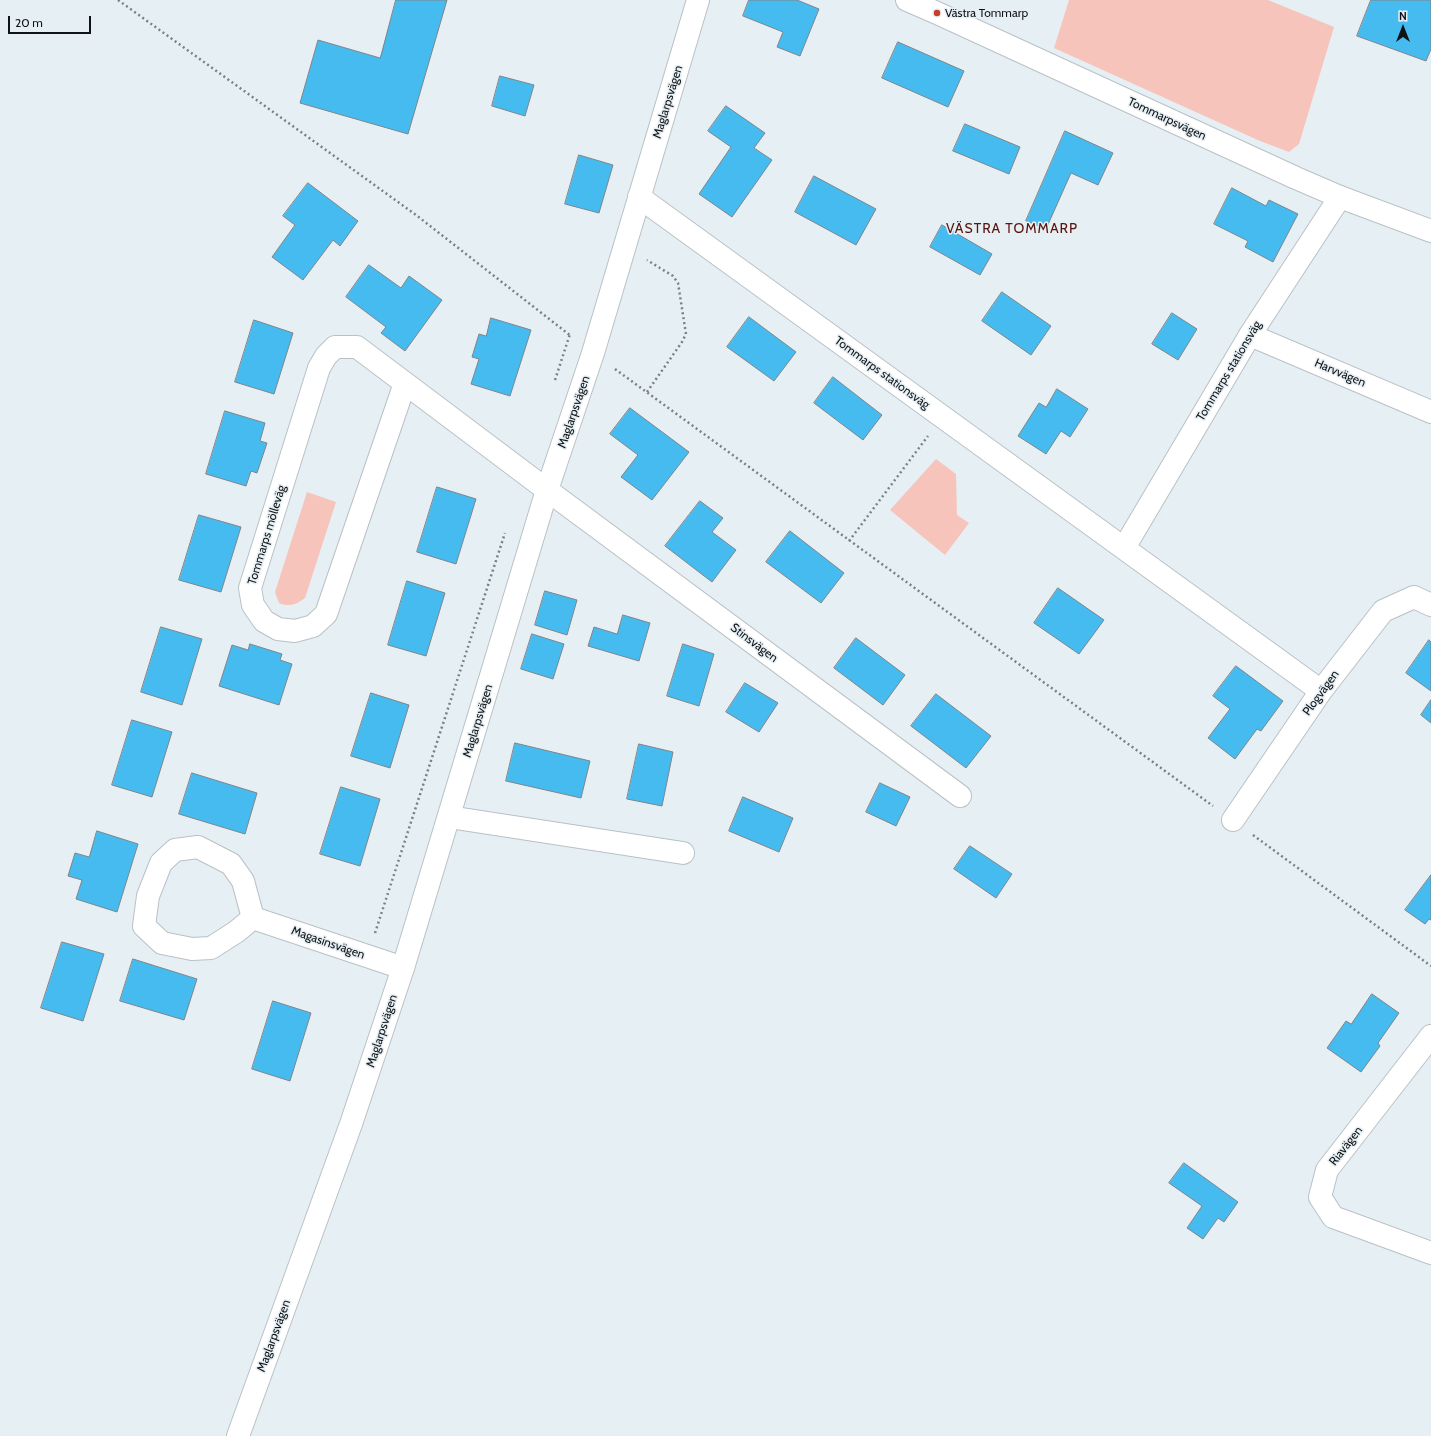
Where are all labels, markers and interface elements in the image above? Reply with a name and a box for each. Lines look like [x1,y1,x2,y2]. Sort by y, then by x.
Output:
place label: Västra Tommarp [945,6,1028,20]
scale bar [10,8,93,34]
marker: Västra Tommarp [932,8,942,18]
north arrow [1383,8,1423,48]
text: N [1399,9,1407,23]
text: 20 m [15,15,43,30]
street label: Maglarpsvägen [650,64,686,140]
street label: Tommarpsvägen [1126,95,1208,143]
district label: VÄSTRA TOMMARP [946,221,1078,237]
street label: Tommarps stationsväg [1193,318,1265,424]
street label: Tommarps stationsväg [832,334,932,412]
street label: Harvvägen [1312,356,1368,390]
street label: Maglarpsvägen [555,374,593,450]
street label: Tommarps mölleväg [245,483,289,587]
street label: Stinsvägen [728,621,780,665]
street label: Plogvägen [1300,668,1342,718]
street label: Maglarpsvägen [460,683,496,759]
street label: Magasinsvägen [289,924,367,962]
street label: Maglarpsvägen [363,993,401,1069]
street label: Riavägen [1326,1124,1366,1168]
street label: Maglarpsvägen [254,1298,294,1374]

